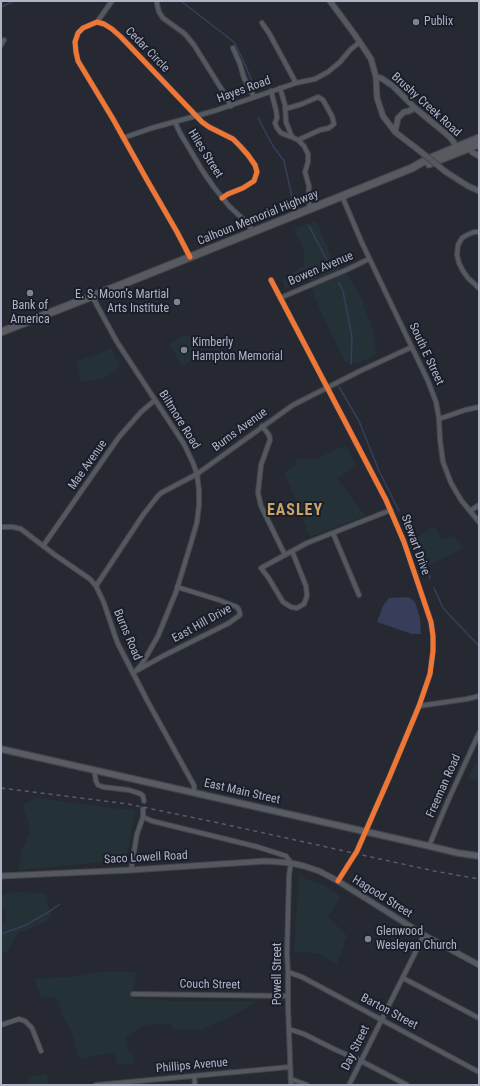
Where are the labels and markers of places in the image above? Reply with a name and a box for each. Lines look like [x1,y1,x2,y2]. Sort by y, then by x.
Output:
place label: Publix [424,15,453,29]
marker: Publix [411,17,421,27]
marker: Bank of America [25,288,35,298]
place label: E. S. Moon’s Martial Arts Institute [75,288,169,316]
marker: E. S. Moon’s Martial Arts Institute [172,297,182,307]
place label: Bank of America [10,299,50,327]
place label: Kimberly Hampton Memorial [192,336,283,364]
marker: Kimberly Hampton Memorial [179,345,189,355]
place label: Glenwood Wesleyan Church [376,925,457,953]
marker: Glenwood Wesleyan Church [363,934,373,944]

